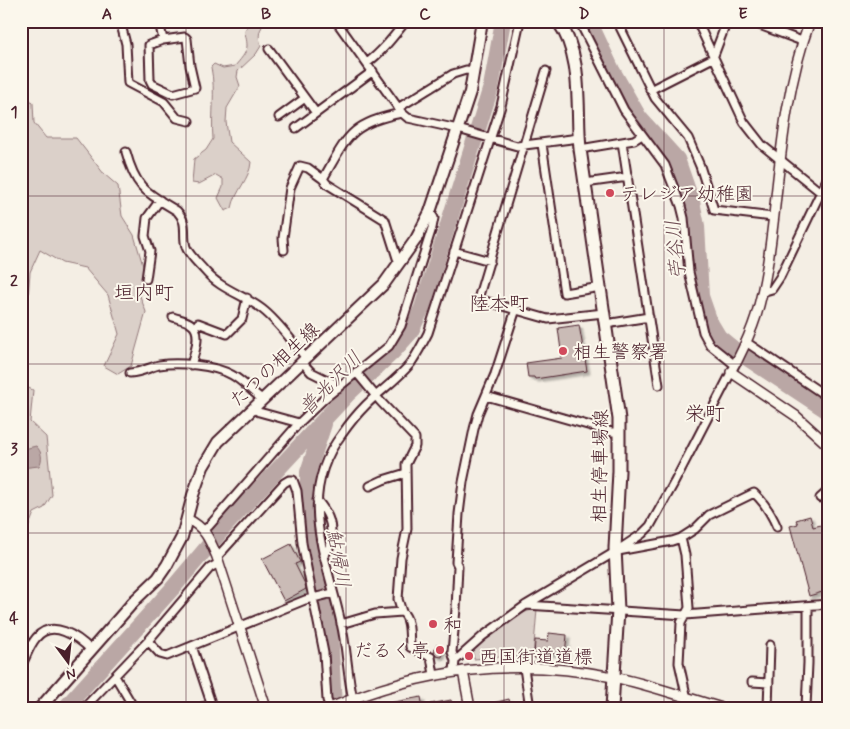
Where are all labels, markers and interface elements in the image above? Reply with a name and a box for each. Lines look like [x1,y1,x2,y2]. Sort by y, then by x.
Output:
text: A [102,4,112,25]
text: B [261,4,271,25]
text: C [419,4,431,25]
text: D [578,4,590,25]
text: E [738,4,748,25]
text: 1 [10,102,18,123]
place label: テレジア幼稚園 [620,182,753,207]
marker: テレジア幼稚園 [604,187,616,199]
water label: 苧谷川 [660,219,693,281]
text: 2 [10,271,18,292]
district label: 垣内町 [114,280,174,307]
district label: 陸本町 [469,291,529,318]
street label: たつの相生線 [225,317,325,413]
place label: 相生警察署 [573,340,668,365]
marker: 相生警察署 [557,345,569,357]
water label: 普光沢川 [294,346,369,422]
district label: 栄町 [685,401,725,428]
street label: 相生停車場線 [587,409,614,523]
text: 3 [10,439,18,460]
water label: 鮎帰川 [319,526,356,590]
text: 4 [9,608,19,629]
place label: 和 [443,613,462,638]
marker: 和 [427,618,439,630]
north arrow [42,636,92,686]
place label: だるく亭 [354,639,430,664]
marker: だるく亭 [434,644,446,656]
place label: 西国街道道標 [479,645,593,670]
marker: 西国街道道標 [463,650,475,662]
text: N [64,664,78,683]

